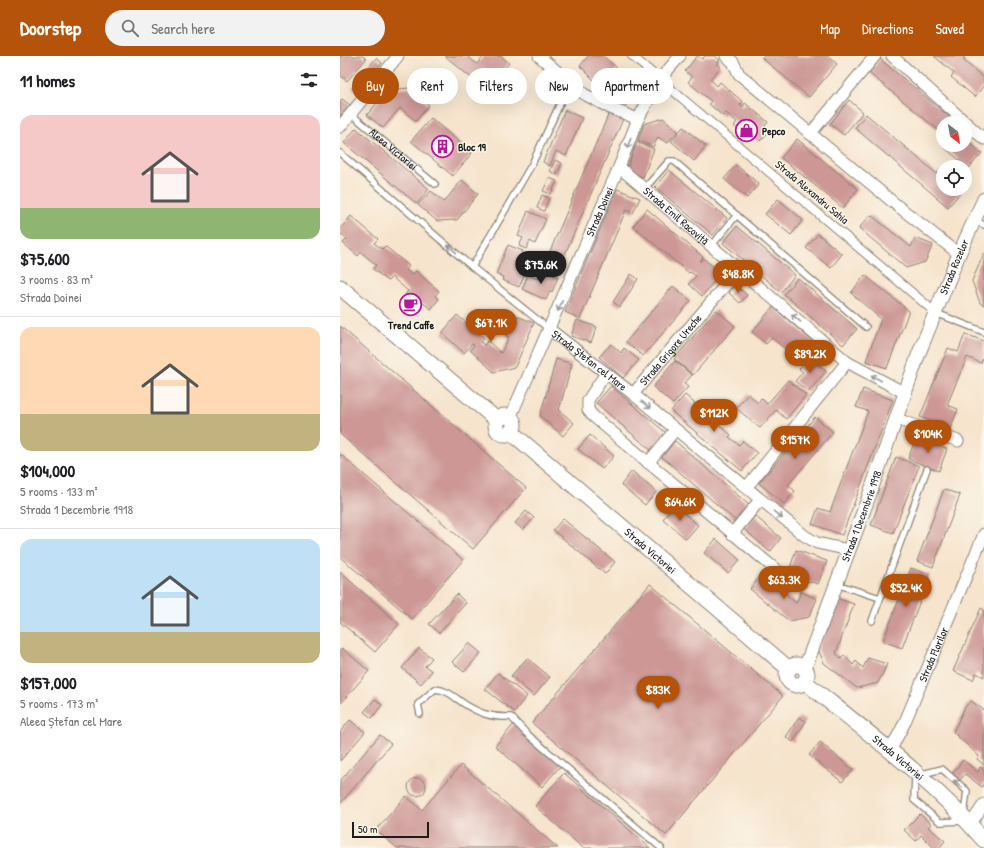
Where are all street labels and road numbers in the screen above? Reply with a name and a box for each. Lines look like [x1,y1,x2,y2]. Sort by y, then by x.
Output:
street label: Aleea Victoriei [366,125,420,173]
street label: Strada Alexandru Sahia [772,157,852,227]
street label: Strada Emil Racoviță [640,184,712,248]
street label: Strada Doinei [583,185,617,239]
street label: Strada Rozelor [936,236,972,297]
street label: Strada Grigore Ureche [636,311,705,388]
street label: Strada Ștefan cel Mare [549,327,630,394]
street label: Strada 1 Decembrie 1918 [838,469,884,564]
street label: Strada Victoriei [622,525,679,577]
street label: Strada Florilor [916,624,951,684]
street label: Strada Victoriei [870,732,927,783]

